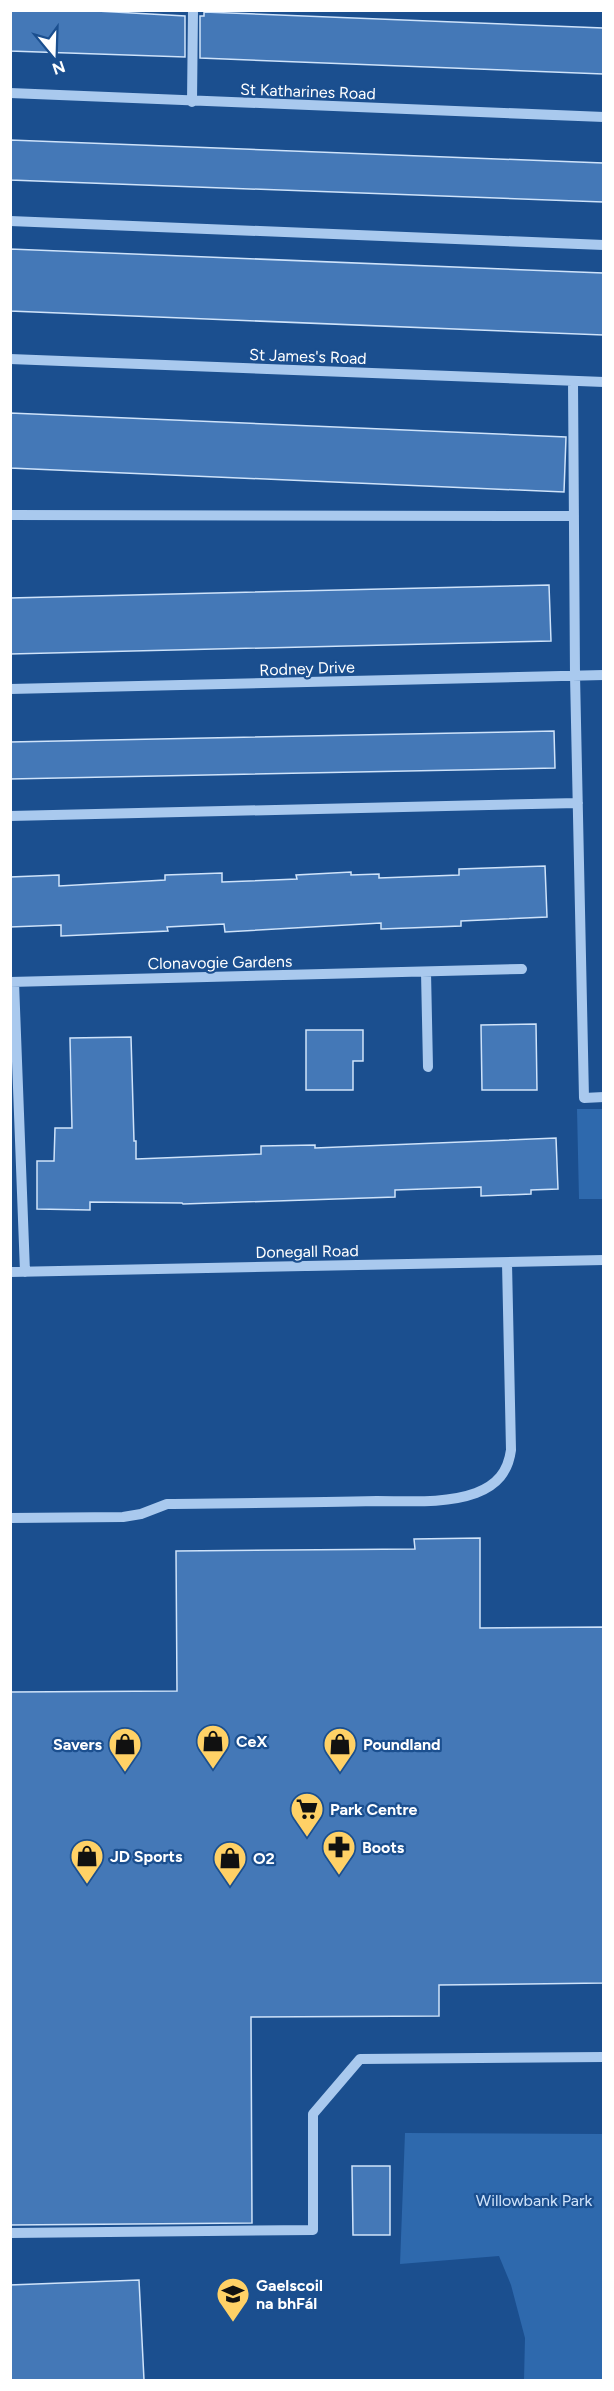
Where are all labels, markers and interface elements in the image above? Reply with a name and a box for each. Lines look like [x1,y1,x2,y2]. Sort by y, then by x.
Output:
north arrow [24,24,84,84]
text: N [50,57,68,79]
street label: St Katharines Road [240,80,376,103]
street label: St James's Road [249,345,367,368]
street label: Rodney Drive [259,657,355,680]
street label: Clonavogie Gardens [147,952,293,973]
street label: Donegall Road [255,1241,359,1262]
shop icon: CeX [195,1723,231,1770]
shop icon: Savers [107,1726,143,1773]
shop icon: Poundland [322,1726,358,1773]
place label: CeX [236,1732,267,1751]
place label: Savers [53,1735,103,1754]
place label: Poundland [363,1735,441,1754]
supermarket icon: Park Centre [289,1791,325,1838]
place label: Park Centre [330,1800,418,1819]
pharmacy icon: Boots [321,1829,357,1876]
shop icon: JD Sports [69,1838,105,1885]
place label: Boots [362,1838,405,1857]
shop icon: O2 [212,1840,248,1887]
place label: JD Sports [110,1847,183,1866]
place label: O2 [253,1849,275,1868]
park label: Willowbank Park [476,2191,592,2210]
school or university icon: Gaelscoil na bhFál [215,2276,251,2323]
place label: Gaelscoil na bhFál [256,2276,323,2313]

